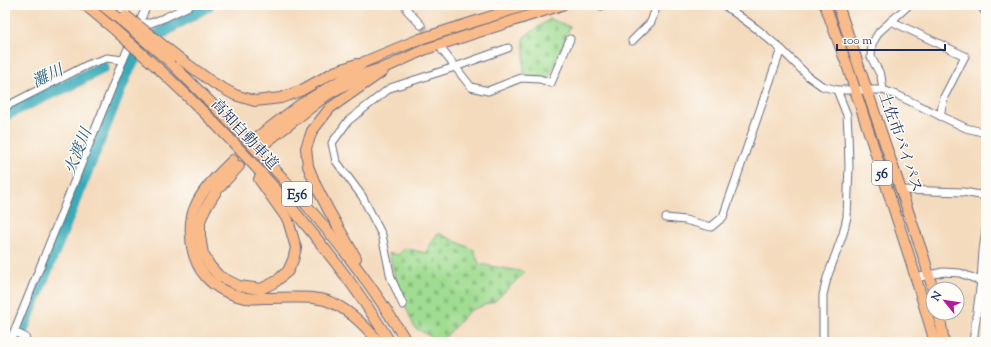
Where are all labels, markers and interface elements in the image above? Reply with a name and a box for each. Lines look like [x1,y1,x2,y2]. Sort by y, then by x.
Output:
scale bar [837,26,945,52]
text: 100 m [843,32,872,50]
water label: 灘川 [29,59,69,95]
street label: 土佐市バイパス [873,90,927,195]
street label: 高知自動車道 [206,95,282,175]
water label: 火渡川 [60,124,100,179]
road number: 56 [872,161,892,185]
road number: E56 [282,182,312,206]
north arrow [925,281,965,321]
text: N [928,289,946,305]

